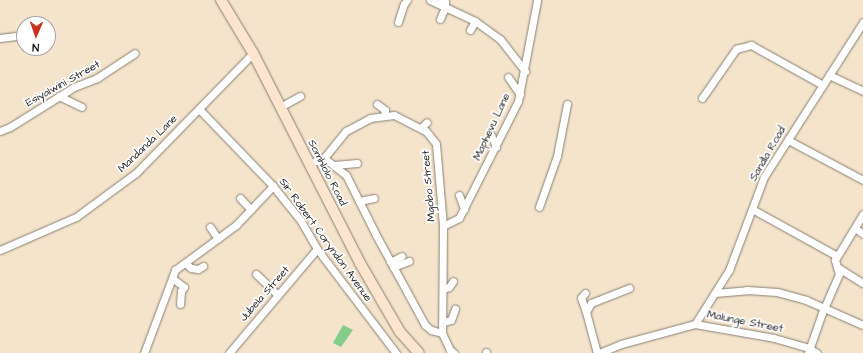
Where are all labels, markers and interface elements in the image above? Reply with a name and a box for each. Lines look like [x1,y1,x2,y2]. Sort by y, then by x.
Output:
north arrow [16,16,56,56]
text: N [32,40,39,55]
street label: Esiyalwini Street [23,58,103,110]
street label: Maphevu Lane [471,91,513,163]
street label: Mandanda Lane [116,112,180,176]
street label: Sandla Road [747,124,789,184]
street label: Somhlolo Road [305,138,349,208]
street label: Mgobo Street [419,150,439,222]
street label: Sir Robert Coryndon Avenue [276,176,374,304]
street label: Jubela Street [237,264,293,324]
street label: Malunge Street [706,308,784,336]

